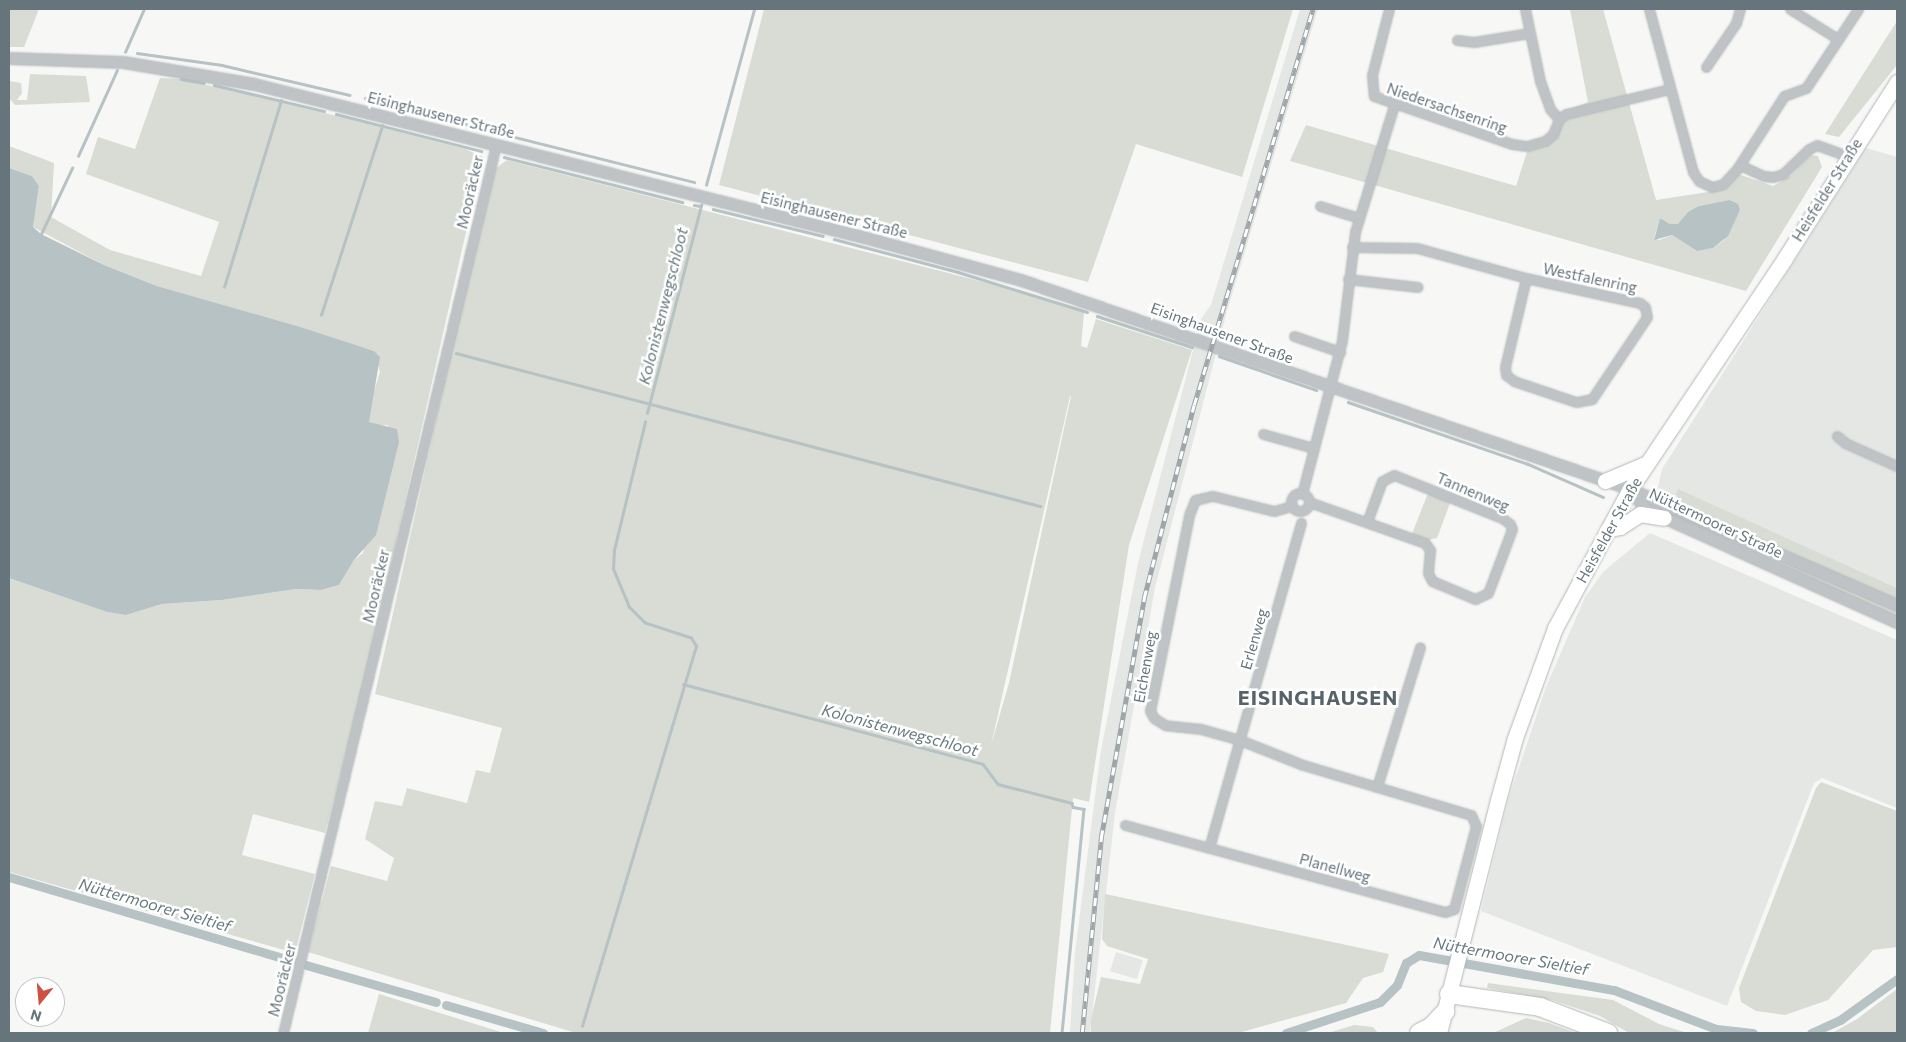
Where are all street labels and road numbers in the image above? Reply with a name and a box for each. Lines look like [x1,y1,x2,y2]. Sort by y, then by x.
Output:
street label: Niedersachsenring [1385,79,1509,137]
street label: Eisinghausener Straße [366,88,516,142]
street label: Heisfelder Straße [1788,135,1866,245]
street label: Mooräcker [453,153,487,231]
street label: Eisinghausener Straße [759,188,909,242]
street label: Westfalenring [1541,259,1639,297]
street label: Eisinghausener Straße [1148,299,1296,367]
street label: Tannenweg [1434,469,1512,515]
street label: Heisfelder Straße [1573,474,1645,586]
street label: Nüttermoorer Straße [1647,484,1785,562]
street label: Mooräcker [359,547,393,625]
street label: Erlenweg [1237,606,1271,672]
street label: Eichenweg [1130,630,1160,704]
street label: Planellweg [1297,850,1373,886]
street label: Mooräcker [264,941,300,1019]

